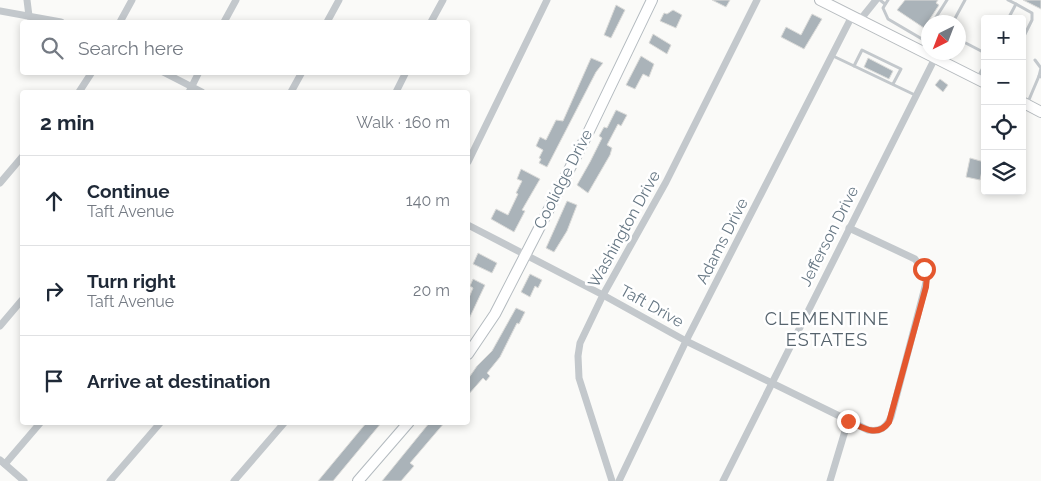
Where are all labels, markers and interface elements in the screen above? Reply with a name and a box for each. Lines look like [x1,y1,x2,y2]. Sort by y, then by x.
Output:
north arrow [921,15,966,60]
map controls [981,15,1026,195]
button: + [981,15,1026,60]
search box [20,20,470,75]
icon: search [38,34,66,62]
text: Search here [78,37,184,59]
button: − [981,60,1026,105]
button: locate [981,105,1026,150]
text: 2 min [40,110,94,135]
text: Walk · 160 m [356,113,450,132]
street label: Coolidge Drive [530,126,596,232]
button: layers [981,150,1026,195]
street label: Washington Drive [584,167,664,291]
text: Continue [87,180,170,202]
street label: Jefferson Drive [796,183,862,289]
icon: ahead [40,187,68,215]
text: 140 m [406,191,450,210]
street label: Adams Drive [692,195,752,287]
text: Taft Avenue [87,202,174,221]
route start [913,258,936,281]
text: Turn right [87,270,176,292]
icon: right [40,277,68,305]
text: 20 m [413,281,450,300]
street label: Taft Drive [617,281,687,331]
text: Taft Avenue [87,292,174,311]
district label: CLEMENTINE ESTATES [765,308,889,350]
icon: arrive [40,367,68,395]
text: Arrive at destination [87,370,271,392]
route end [837,410,860,433]

